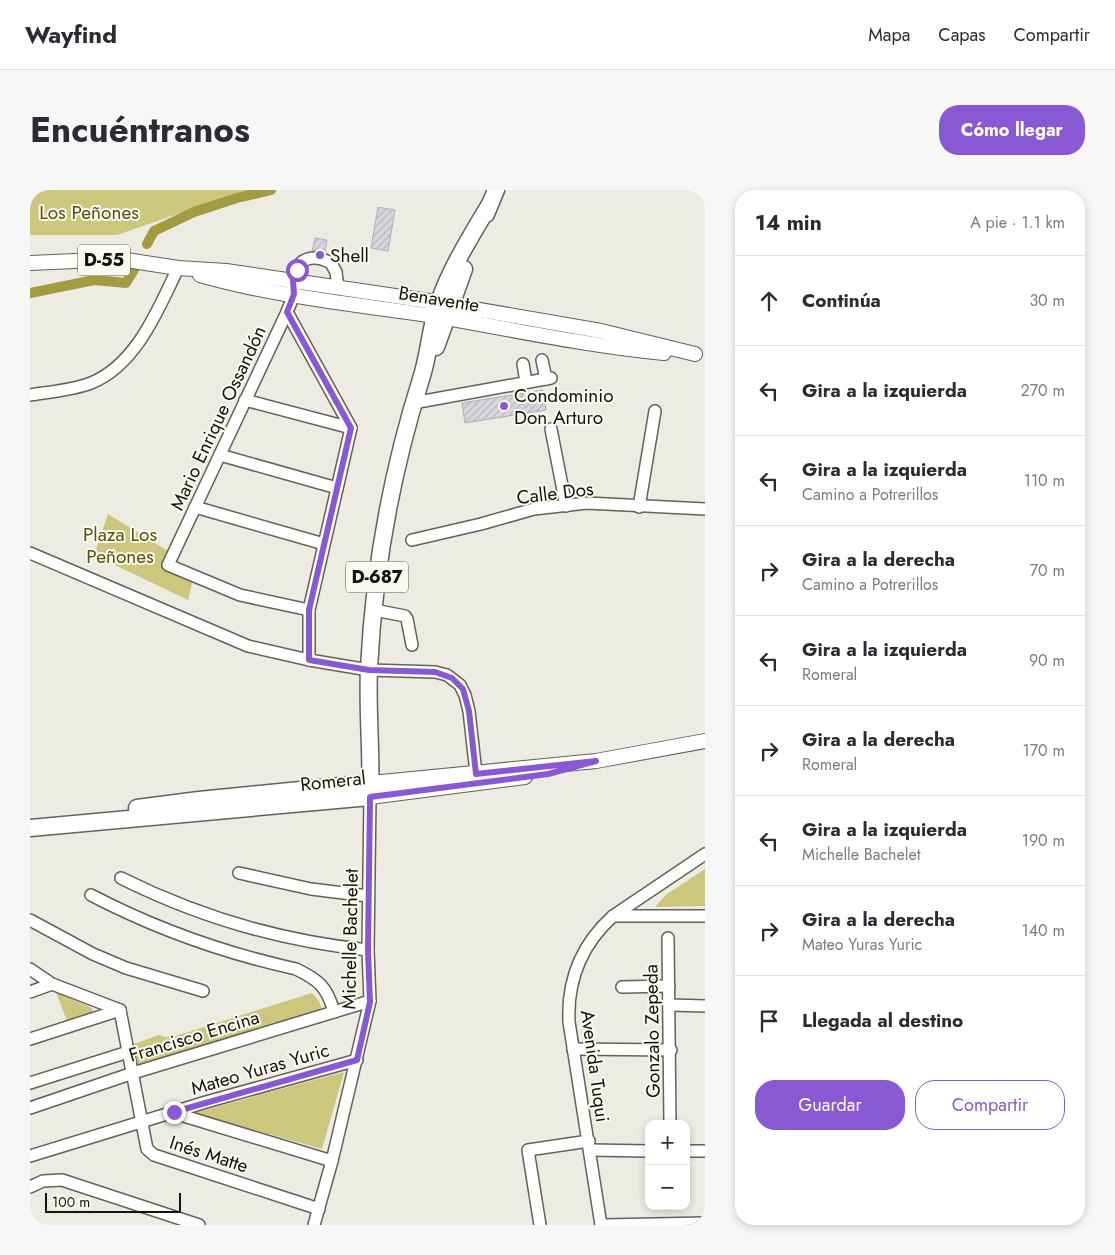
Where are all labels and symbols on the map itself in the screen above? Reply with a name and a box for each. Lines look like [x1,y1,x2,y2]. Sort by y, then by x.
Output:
park label: Los Peñones [39,199,139,226]
place label: Shell [330,242,369,269]
road number: D-55 [78,244,130,276]
marker: Shell [314,249,326,261]
route start [286,259,309,282]
street label: Benavente [397,279,482,319]
street label: Mario Enrique Ossandón [163,321,273,515]
place label: Condominio Don Arturo [514,382,614,431]
marker: Condominio Don Arturo [498,400,510,412]
street label: Calle Dos [515,475,595,511]
park label: Plaza Los Peñones [83,521,157,570]
road number: D-687 [346,562,408,592]
street label: Romeral [299,764,367,798]
street label: Michelle Bachelet [335,868,365,1010]
street label: Gonzalo Zepeda [637,964,667,1098]
street label: Francisco Encina [125,1003,263,1069]
street label: Avenida Tuqui [574,1008,616,1124]
street label: Mateo Yuras Yuric [188,1036,332,1102]
route end [163,1101,186,1124]
street label: Inés Matte [166,1129,252,1179]
scale bar [45,1190,181,1213]

